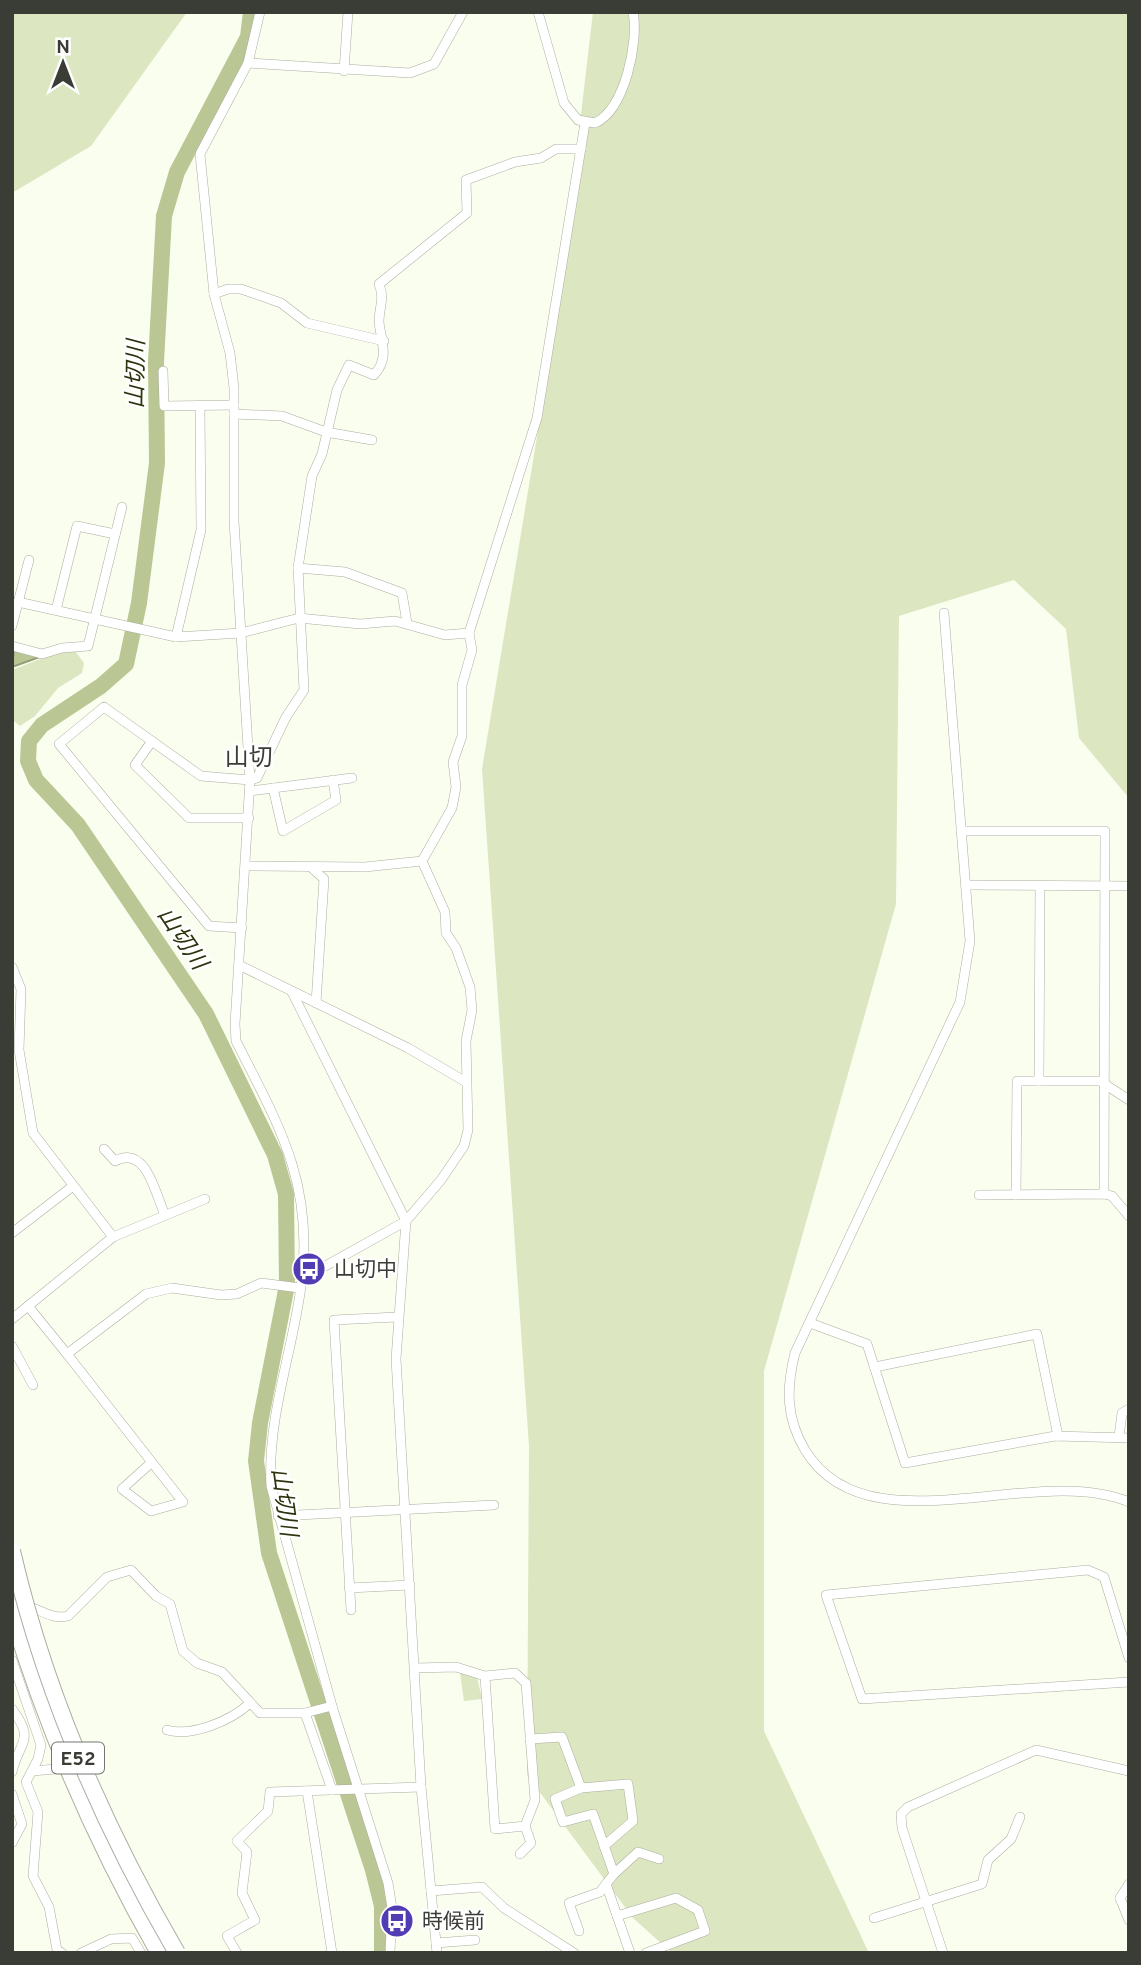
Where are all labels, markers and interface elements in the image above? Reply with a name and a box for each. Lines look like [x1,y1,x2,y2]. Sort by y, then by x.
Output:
north arrow [28,28,98,98]
text: N [56,36,70,60]
water label: 山切川 [122,336,153,409]
district label: 山切 [225,744,273,774]
water label: 山切川 [150,903,214,979]
bus stop icon: 山切中 [290,1250,328,1288]
place label: 山切中 [334,1257,397,1284]
water label: 山切川 [263,1466,302,1542]
road number: E52 [52,1742,104,1774]
bus stop icon: 時候前 [378,1902,416,1940]
place label: 時候前 [422,1909,485,1936]

